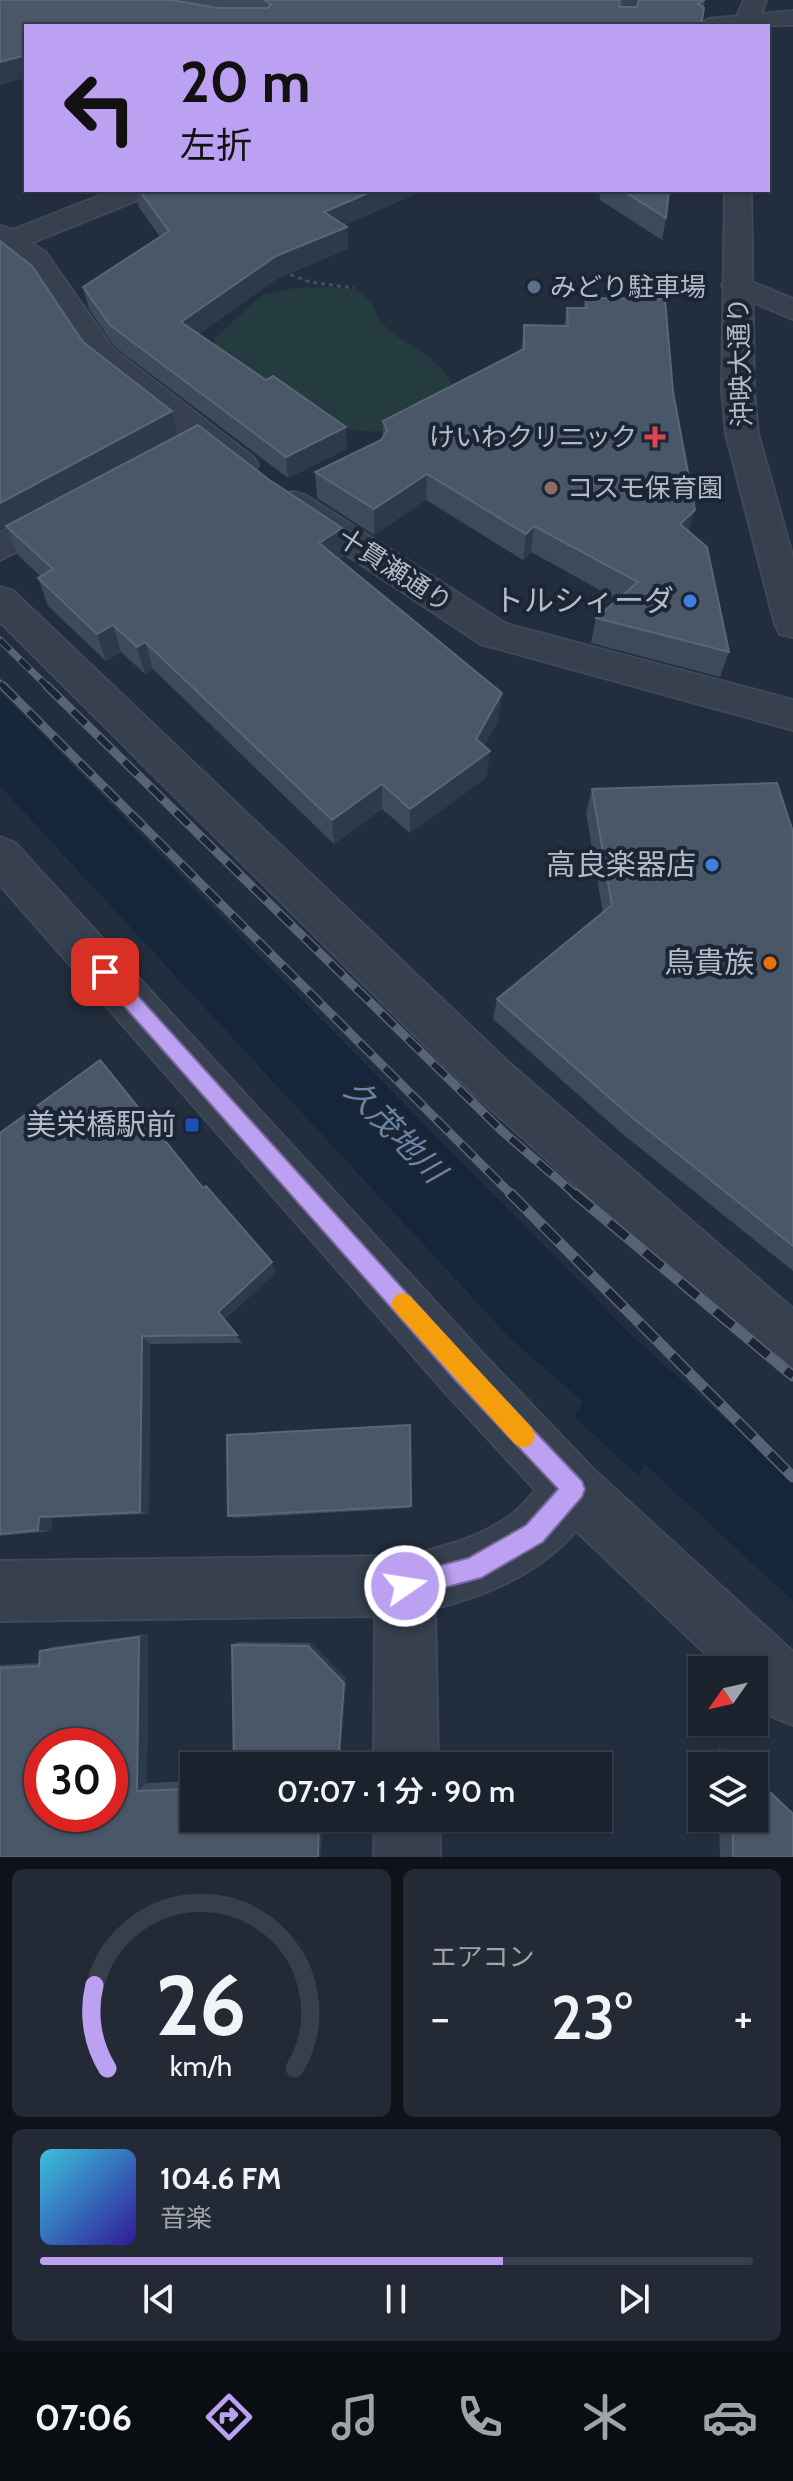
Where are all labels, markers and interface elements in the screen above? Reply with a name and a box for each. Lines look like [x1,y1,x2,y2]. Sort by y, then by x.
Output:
text: 20 m [180,48,310,116]
icon: left [48,56,152,160]
text: 左折 [180,123,252,167]
place label: みどり駐車場 [550,271,706,303]
marker: みどり駐車場 [525,278,543,296]
street label: 沖映大通り [722,296,758,428]
place label: けいわクリニック [429,421,637,453]
marker: けいわクリニック [644,426,666,448]
place label: コスモ保育園 [567,472,723,504]
marker: コスモ保育園 [542,479,560,497]
street label: 十貫瀬通り [332,521,458,619]
place label: トルシィーダ [494,582,674,619]
marker: トルシィーダ [681,592,699,610]
place label: 高良楽器店 [546,846,696,883]
marker: 高良楽器店 [703,856,721,874]
pin [71,938,139,1006]
place label: 鳥貴族 [664,944,754,981]
icon: arrive [83,950,127,994]
marker: 鳥貴族 [761,954,779,972]
water label: 久茂地川 [337,1071,456,1192]
place label: 美栄橋駅前 [26,1106,176,1143]
marker: 美栄橋駅前 [183,1116,201,1134]
position arrow [363,1544,447,1628]
north arrow [688,1656,768,1736]
map controls [688,1656,768,1832]
speed limit sign: 30 [24,1728,128,1832]
button: layers [688,1752,768,1832]
text: 07:07 · 1 分 · 90 m [277,1773,515,1810]
text: エアコン [431,1941,535,1973]
text: 26 [156,1955,247,2056]
text: 23° [551,1981,632,2054]
text: − [431,1991,450,2044]
text: + [734,1991,753,2044]
text: km/h [170,2048,233,2083]
text: 104.6 FM [160,2160,281,2197]
text: 音楽 [160,2202,212,2234]
icon: previous [137,2277,181,2321]
icon: pause [374,2277,418,2321]
icon: next [612,2277,656,2321]
icon: directions [201,2389,257,2445]
icon: music [327,2389,383,2445]
icon: phone [452,2389,508,2445]
icon: climate [577,2389,633,2445]
icon: car [702,2389,758,2445]
text: 07:06 [35,2395,132,2439]

